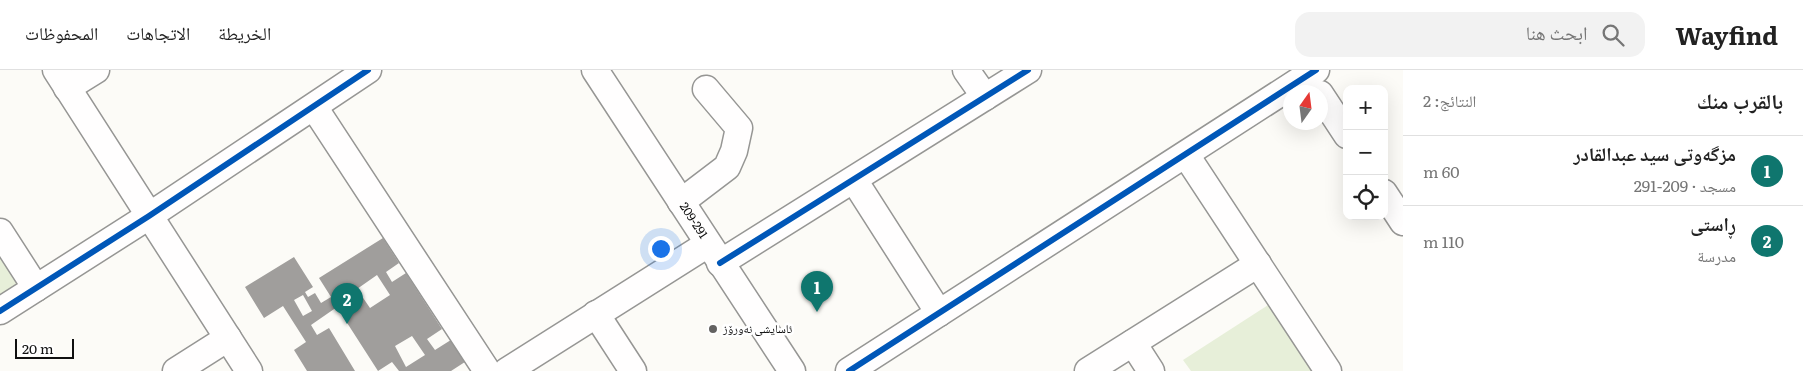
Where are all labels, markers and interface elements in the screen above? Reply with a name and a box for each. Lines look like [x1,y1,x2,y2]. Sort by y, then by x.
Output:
search box [1295,12,1645,57]
text: Wayfind [1675,17,1778,52]
text: ابحث هنا [1526,18,1587,46]
text: المحفوظات [25,19,98,46]
text: الاتجاهات [126,19,190,46]
text: الخريطة [218,19,271,46]
icon: search [1599,21,1627,49]
text: بالقرب منك [1697,84,1783,115]
north arrow [1283,85,1328,130]
map controls [1343,85,1388,220]
button: + [1343,85,1388,130]
text: النتائج: 2 [1423,88,1476,112]
button: − [1343,130,1388,175]
text: مزگەوتی سید عبدالقادر [1573,139,1736,167]
text: 60 m [1423,159,1460,183]
text: 1 [1764,159,1770,183]
text: مسجد · 209-291 [1634,173,1736,197]
button: locate [1343,175,1388,220]
street label: 209-291 [676,198,713,242]
text: ڕاستی [1690,209,1736,237]
text: 110 m [1423,229,1464,253]
text: 2 [1763,229,1771,253]
your location [648,236,674,262]
text: مدرسة [1697,243,1736,267]
pin: 1 [801,271,833,312]
pin: 2 [331,283,363,324]
place label: ئاسایشی نەورۆز [722,319,792,337]
marker: ئاسایشی نەورۆز [707,323,719,335]
scale bar [15,336,74,359]
text: 20 m [22,338,54,358]

